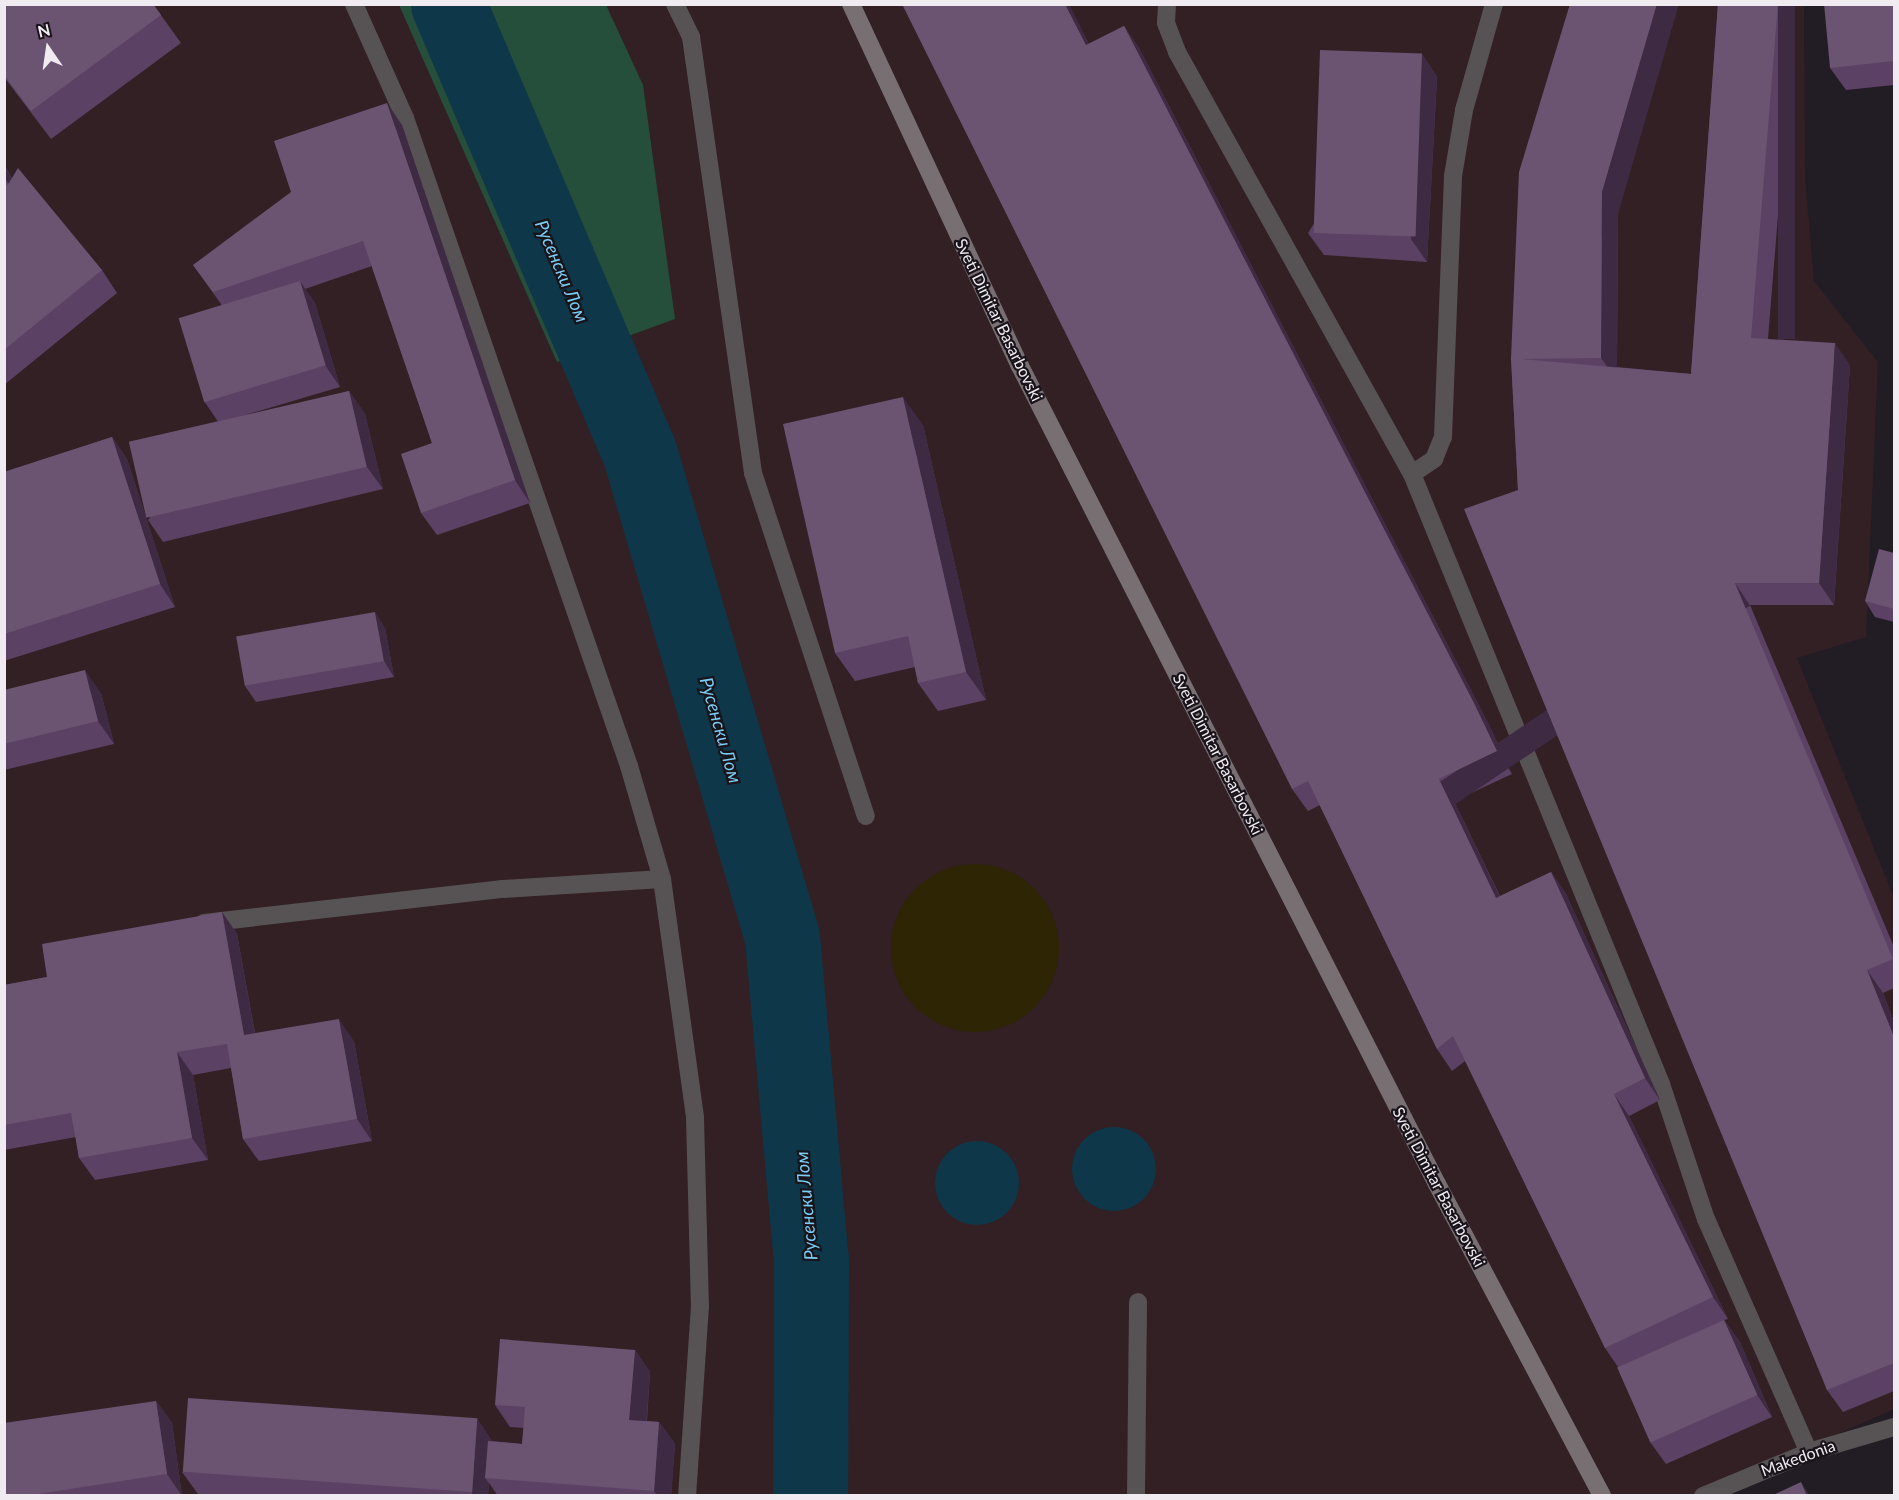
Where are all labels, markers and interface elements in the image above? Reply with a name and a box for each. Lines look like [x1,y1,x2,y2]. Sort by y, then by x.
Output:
north arrow [18,18,78,78]
text: N [36,19,52,41]
water label: Русенски Лом [531,217,593,325]
street label: Sveti Dimitar Basarbovski [951,235,1047,405]
street label: Sveti Dimitar Basarbovski [1169,670,1267,838]
water label: Русенски Лом [696,675,746,785]
street label: Sveti Dimitar Basarbovski [1389,1104,1489,1270]
water label: Русенски Лом [790,1151,822,1261]
street label: Makedonia [1758,1436,1838,1480]

